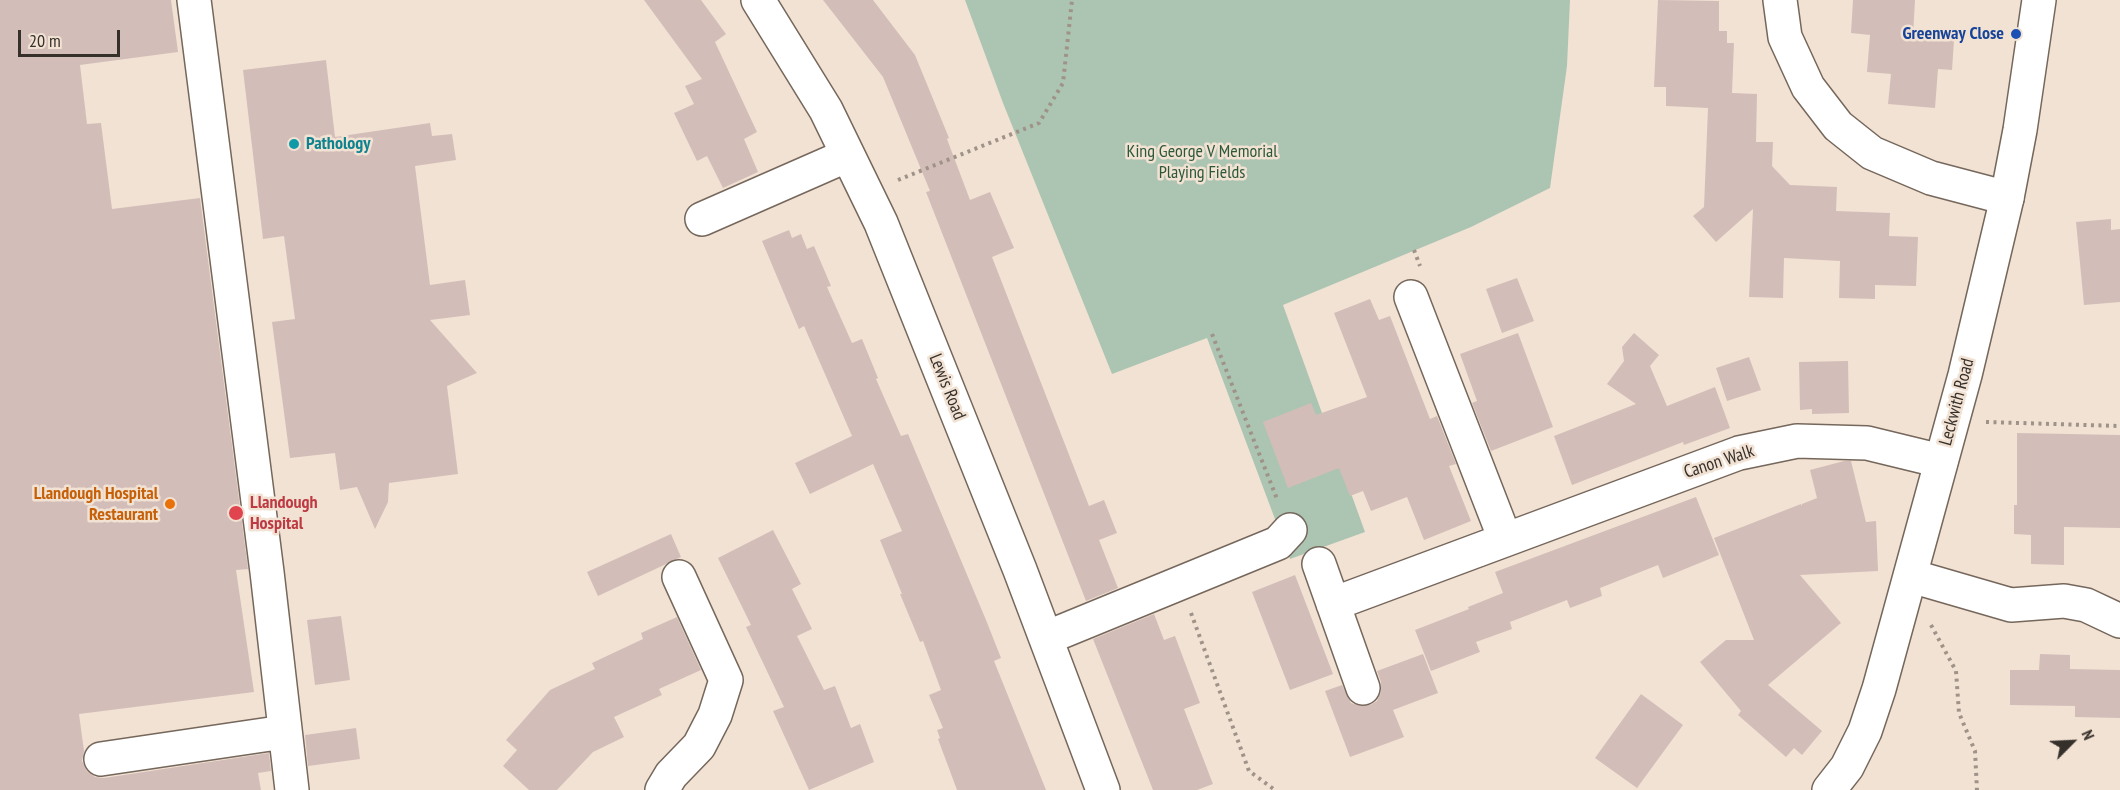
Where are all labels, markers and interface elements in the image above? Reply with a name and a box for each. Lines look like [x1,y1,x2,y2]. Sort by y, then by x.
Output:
scale bar [21,18,123,56]
place label: Greenway Close [1903,23,2004,45]
marker: Greenway Close [2009,27,2023,41]
text: 20 m [29,29,61,52]
place label: Pathology [306,133,370,155]
marker: Pathology [287,137,301,151]
park label: King George V Memorial Playing Fields [1127,141,1277,184]
street label: Lewis Road [924,351,970,423]
street label: Leckwith Road [1935,356,1979,448]
street label: Canon Walk [1681,441,1757,483]
place label: Llandough Hospital Restaurant [34,483,158,526]
place label: Llandough Hospital [250,492,318,534]
marker: Llandough Hospital Restaurant [163,497,177,511]
marker: Llandough Hospital [227,504,245,522]
north arrow [2042,712,2102,772]
text: N [2078,727,2099,743]

